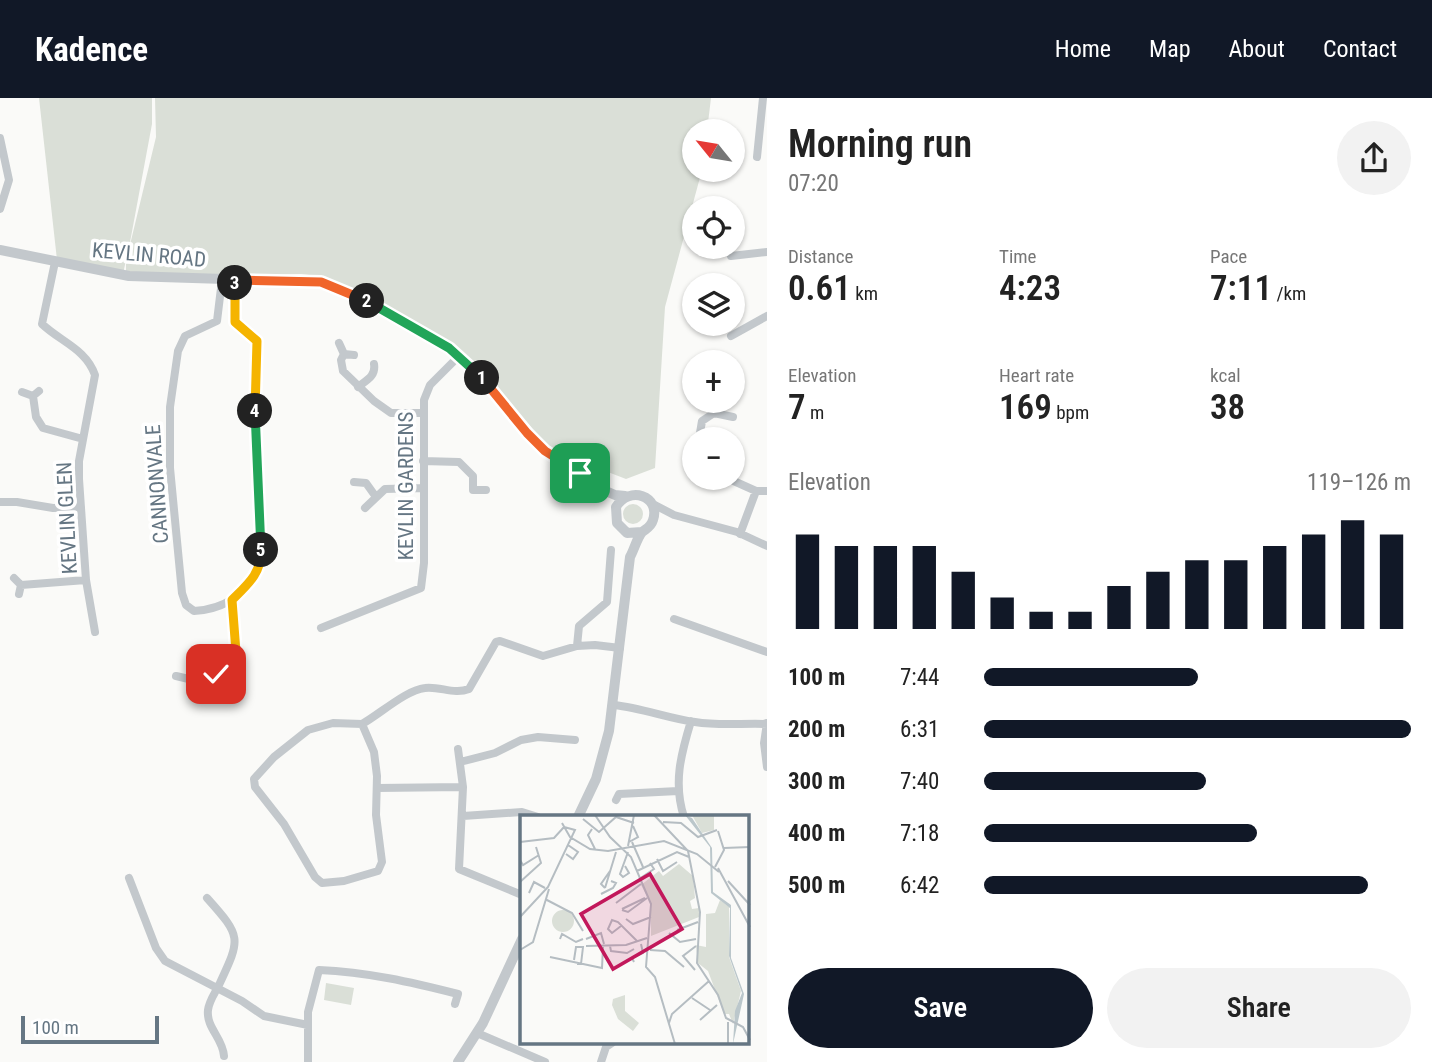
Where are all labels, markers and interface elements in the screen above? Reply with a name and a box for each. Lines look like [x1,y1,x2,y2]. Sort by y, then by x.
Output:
text: Kadence [35,30,148,69]
text: Home [1055,35,1111,63]
text: Map [1149,35,1191,63]
text: About [1229,35,1285,63]
text: Contact [1323,35,1397,63]
north arrow [682,119,746,182]
map controls [682,119,745,490]
button: share [1337,121,1411,195]
text: Morning run [788,122,972,166]
text: 07:20 [788,170,839,197]
button: locate [682,196,745,259]
street label: KEVLIN ROAD [91,238,207,272]
text: Distance [788,245,853,268]
text: Time [999,245,1036,268]
text: Pace [1210,245,1247,268]
pin: 3 [218,266,252,300]
text: 0.61 [788,268,851,309]
text: 4:23 [999,268,1061,309]
text: 7:11 [1210,268,1272,309]
text: 3 [230,271,239,294]
button: layers [682,273,745,336]
text: km [851,282,878,305]
text: /km [1272,282,1306,305]
pin: 2 [350,284,384,318]
text: 2 [362,289,371,312]
button: + [682,350,745,413]
pin: 1 [464,360,500,396]
text: Elevation [788,364,856,387]
text: Heart rate [999,364,1074,387]
text: kcal [1210,364,1241,387]
text: 1 [477,366,486,389]
text: 7 [788,387,806,428]
text: 169 [999,387,1052,428]
text: 38 [1210,387,1245,428]
pin: 4 [238,394,272,428]
text: 4 [250,399,259,422]
text: m [806,401,824,424]
text: bpm [1052,401,1089,424]
street label: KEVLIN GARDENS [394,412,418,560]
street label: CANNONVALE [141,424,173,544]
button: − [682,427,745,490]
pin [550,443,610,503]
icon: arrive [561,454,599,492]
street label: KEVLIN GLEN [52,461,82,575]
text: Elevation [788,469,871,496]
text: 119–126 m [1307,469,1411,496]
pin: 5 [244,532,278,568]
text: 5 [256,538,265,561]
pin [186,644,246,704]
icon: check [197,655,235,693]
text: 100 m [788,664,845,691]
text: 7:44 [900,664,939,691]
text: 200 m [788,716,845,743]
text: 6:31 [900,716,939,743]
text: 300 m [788,768,845,795]
text: 7:40 [900,768,939,795]
inset map [520,815,750,1044]
text: 400 m [788,820,845,847]
text: 7:18 [900,820,939,847]
text: 500 m [788,872,845,899]
text: 6:42 [900,872,939,899]
button: Save [788,968,1093,1048]
button: Share [1107,968,1411,1048]
scale bar [21,1013,159,1045]
text: 100 m [32,1016,79,1039]

